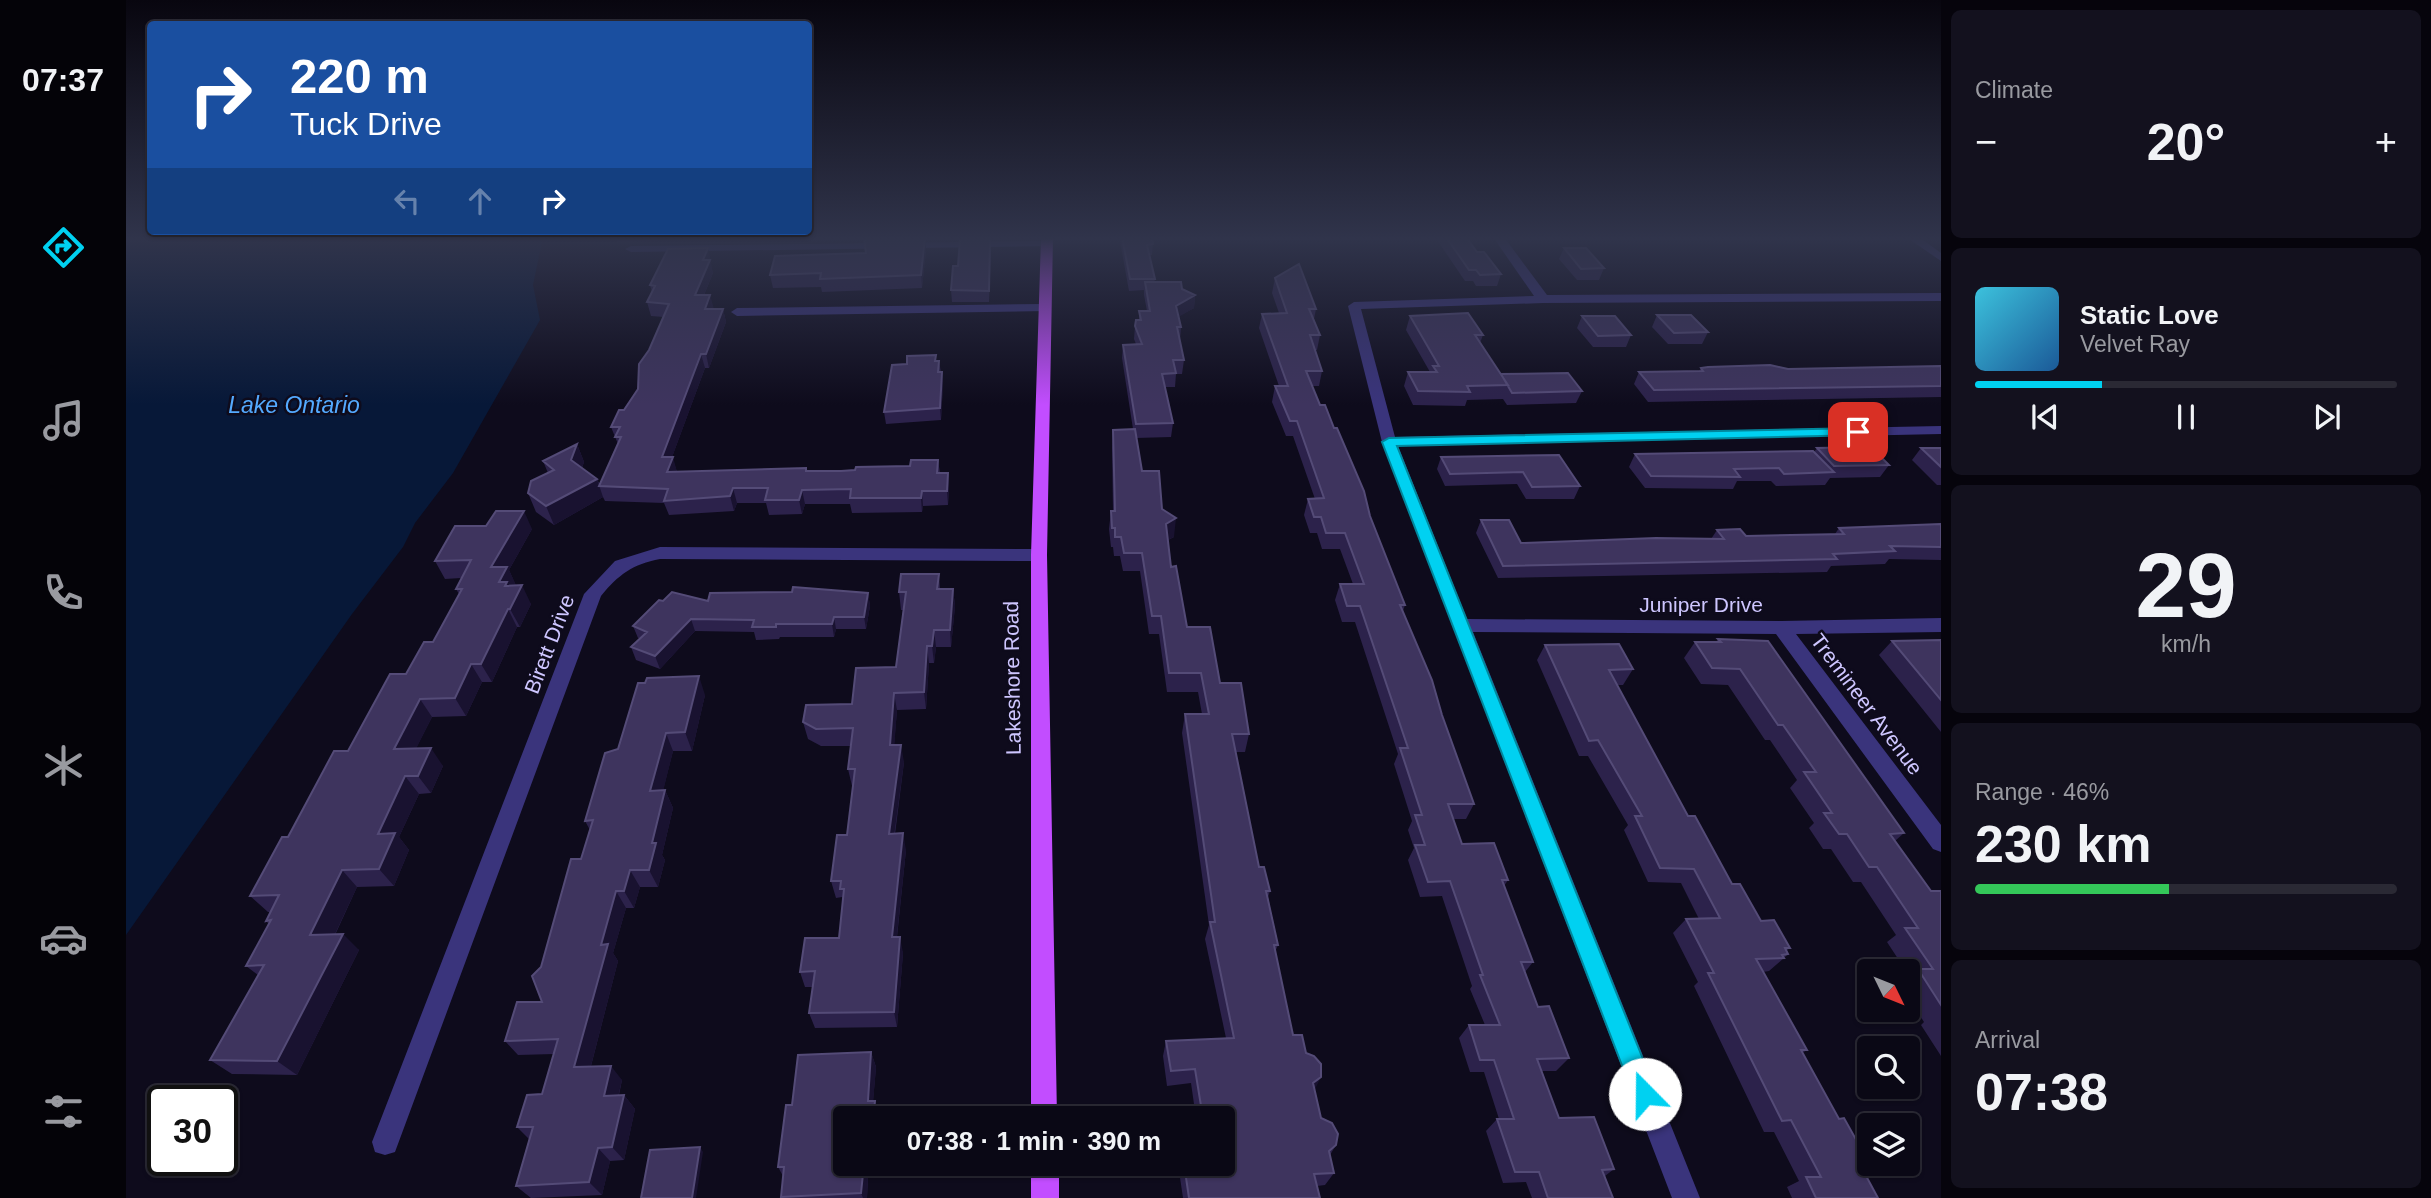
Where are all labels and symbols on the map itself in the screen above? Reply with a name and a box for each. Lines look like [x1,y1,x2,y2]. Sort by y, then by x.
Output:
water label: Lake Ontario [228,392,360,418]
pin [1828,402,1888,462]
street label: Birett Drive [520,591,578,697]
street label: Juniper Drive [1639,593,1763,616]
street label: Lakeshore Road [999,601,1025,755]
street label: Tremineer Avenue [1807,629,1927,779]
north arrow [1857,959,1920,1022]
position arrow [1608,1057,1682,1131]
speed limit sign: 30 [147,1085,238,1176]

